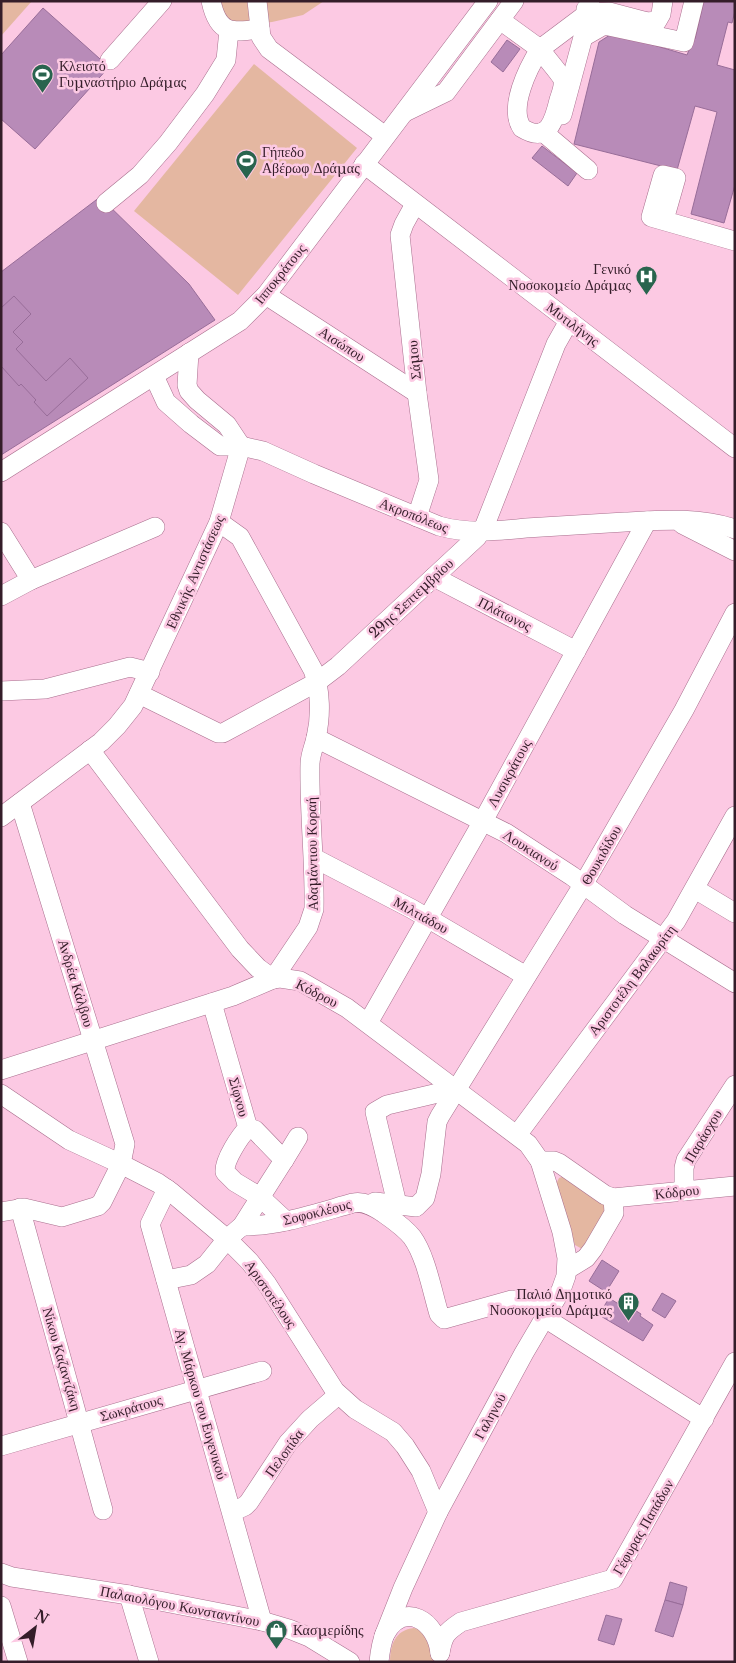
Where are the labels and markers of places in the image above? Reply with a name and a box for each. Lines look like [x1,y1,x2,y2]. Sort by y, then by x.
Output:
place label: Κλειστό Γυμναστήριο Δράμας [59,57,187,91]
sports icon: Κλειστό Γυμναστήριο Δράμας [31,62,55,93]
place label: Γήπεδο Αβέρωφ Δράμας [262,143,360,177]
sports icon: Γήπεδο Αβέρωφ Δράμας [234,148,258,179]
place label: Γενικό Νοσοκομείο Δράμας [509,260,631,294]
hospital icon: Γενικό Νοσοκομείο Δράμας [635,265,659,296]
place label: Παλιό Δημοτικό Νοσοκομείο Δράμας [490,1285,612,1319]
building icon: Παλιό Δημοτικό Νοσοκομείο Δράμας [616,1290,640,1321]
shop icon: Κασμερίδης [265,1618,289,1649]
place label: Κασμερίδης [293,1621,364,1639]

